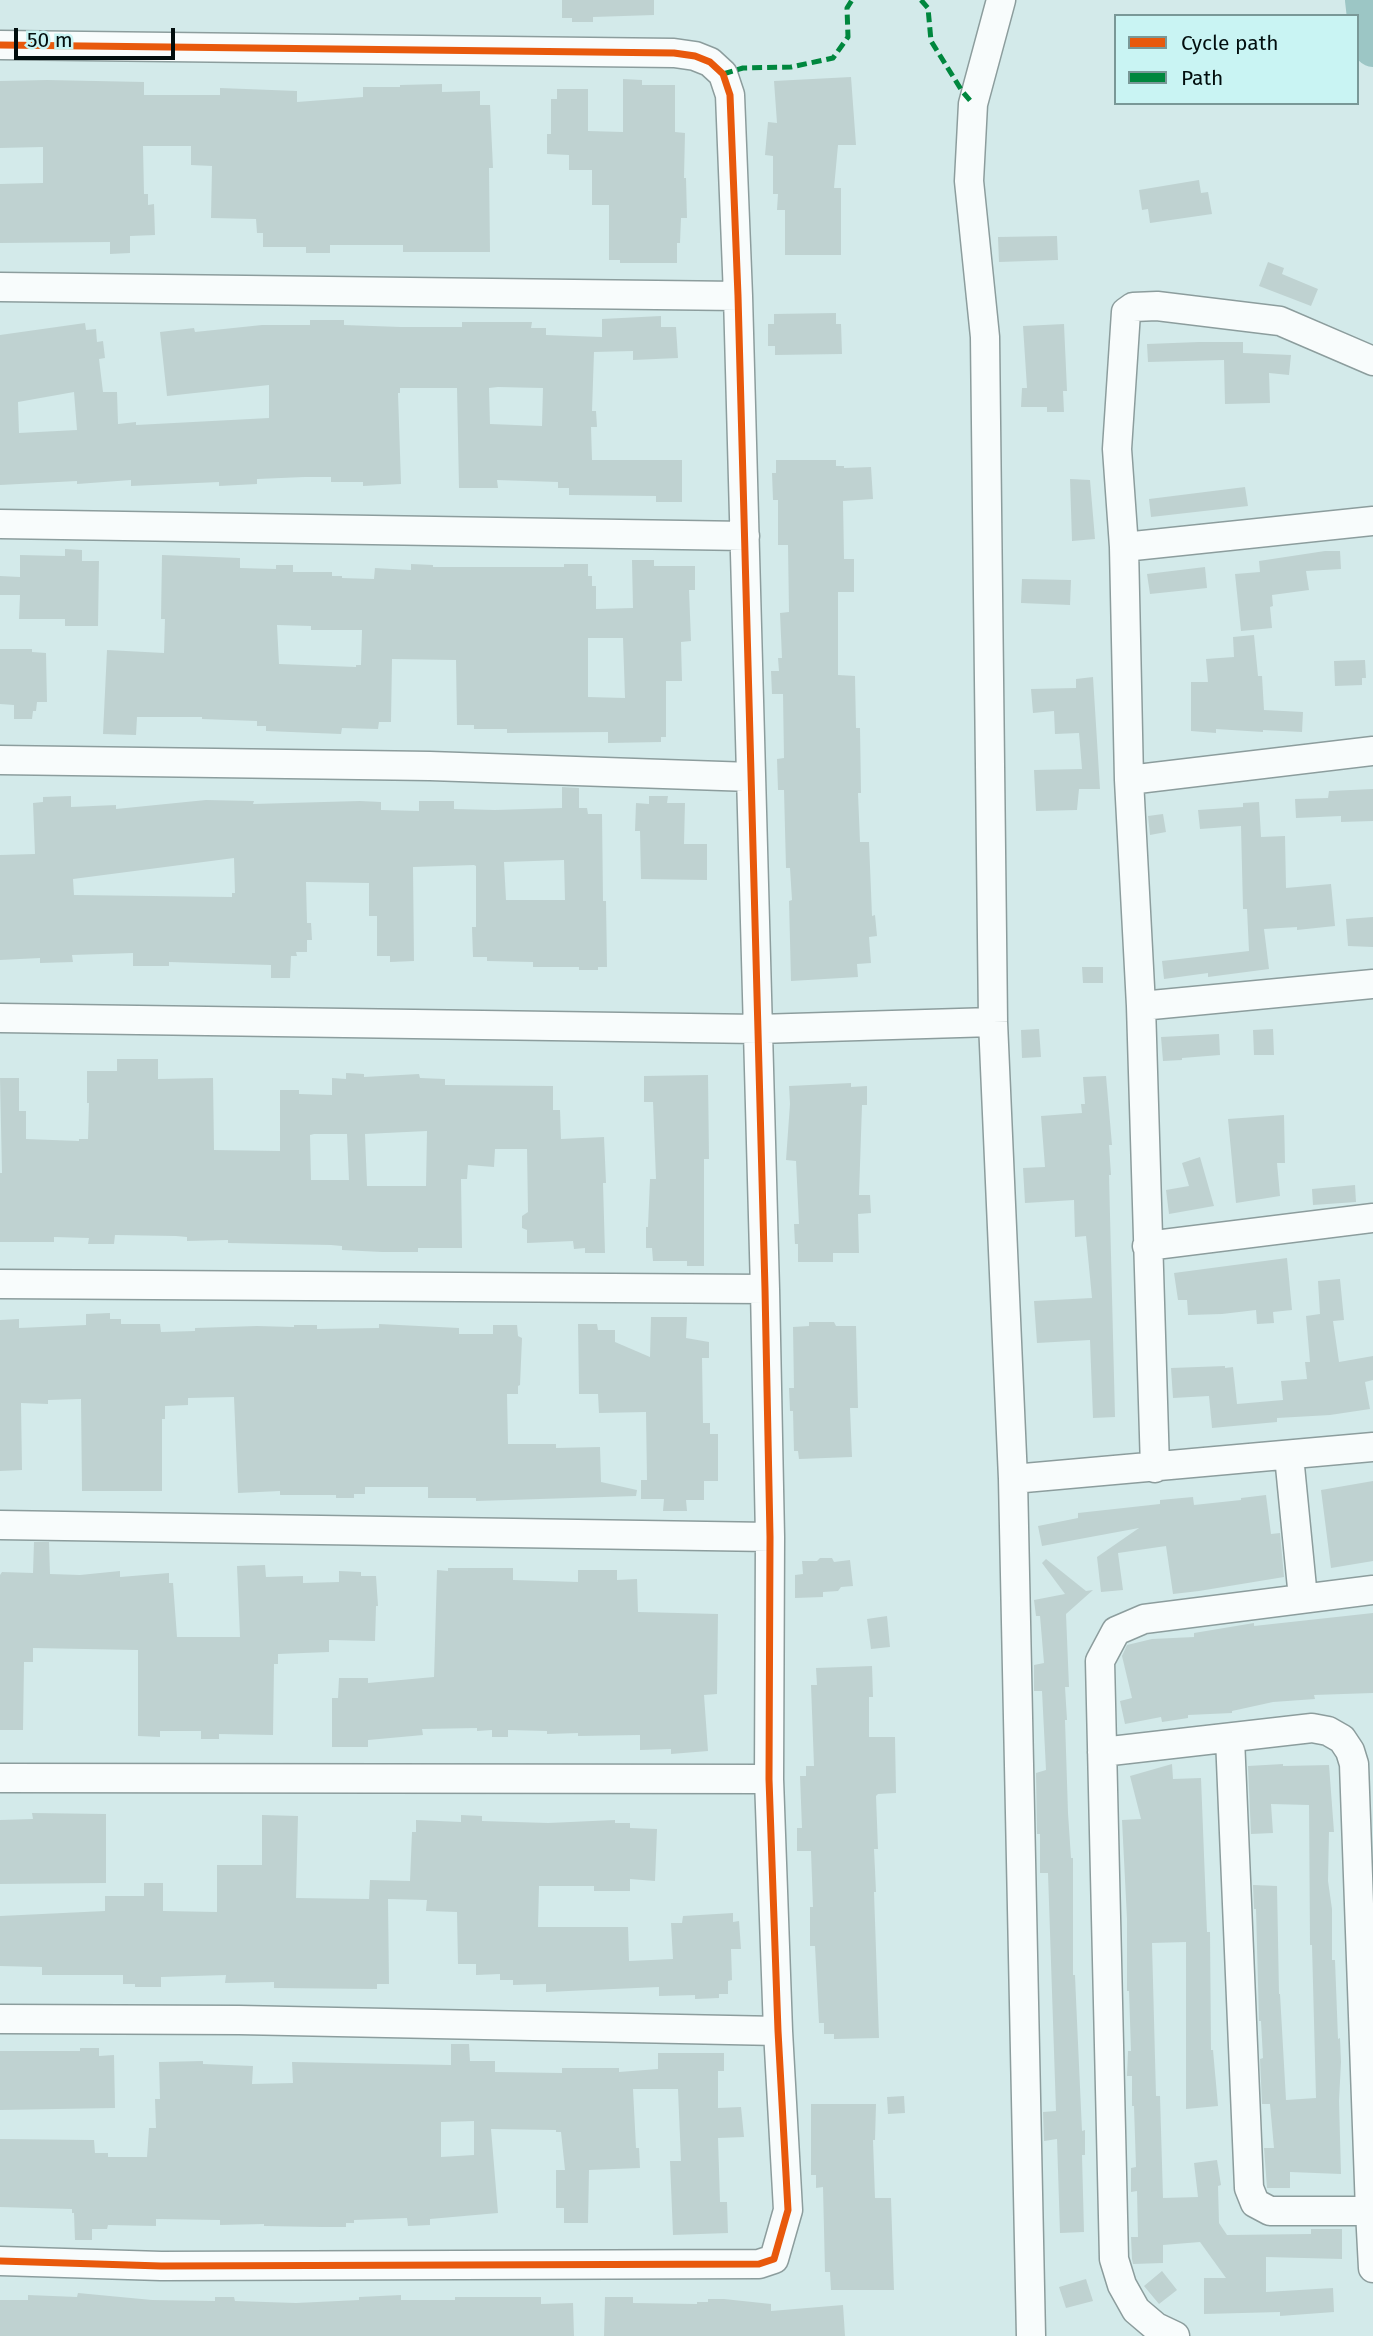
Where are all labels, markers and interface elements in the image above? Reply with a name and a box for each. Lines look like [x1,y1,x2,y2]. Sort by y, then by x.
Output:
scale bar [18,14,178,58]
legend [1114,14,1359,105]
text: 50 m [27,27,73,53]
text: Cycle path [1181,30,1279,56]
text: Path [1181,65,1223,91]

